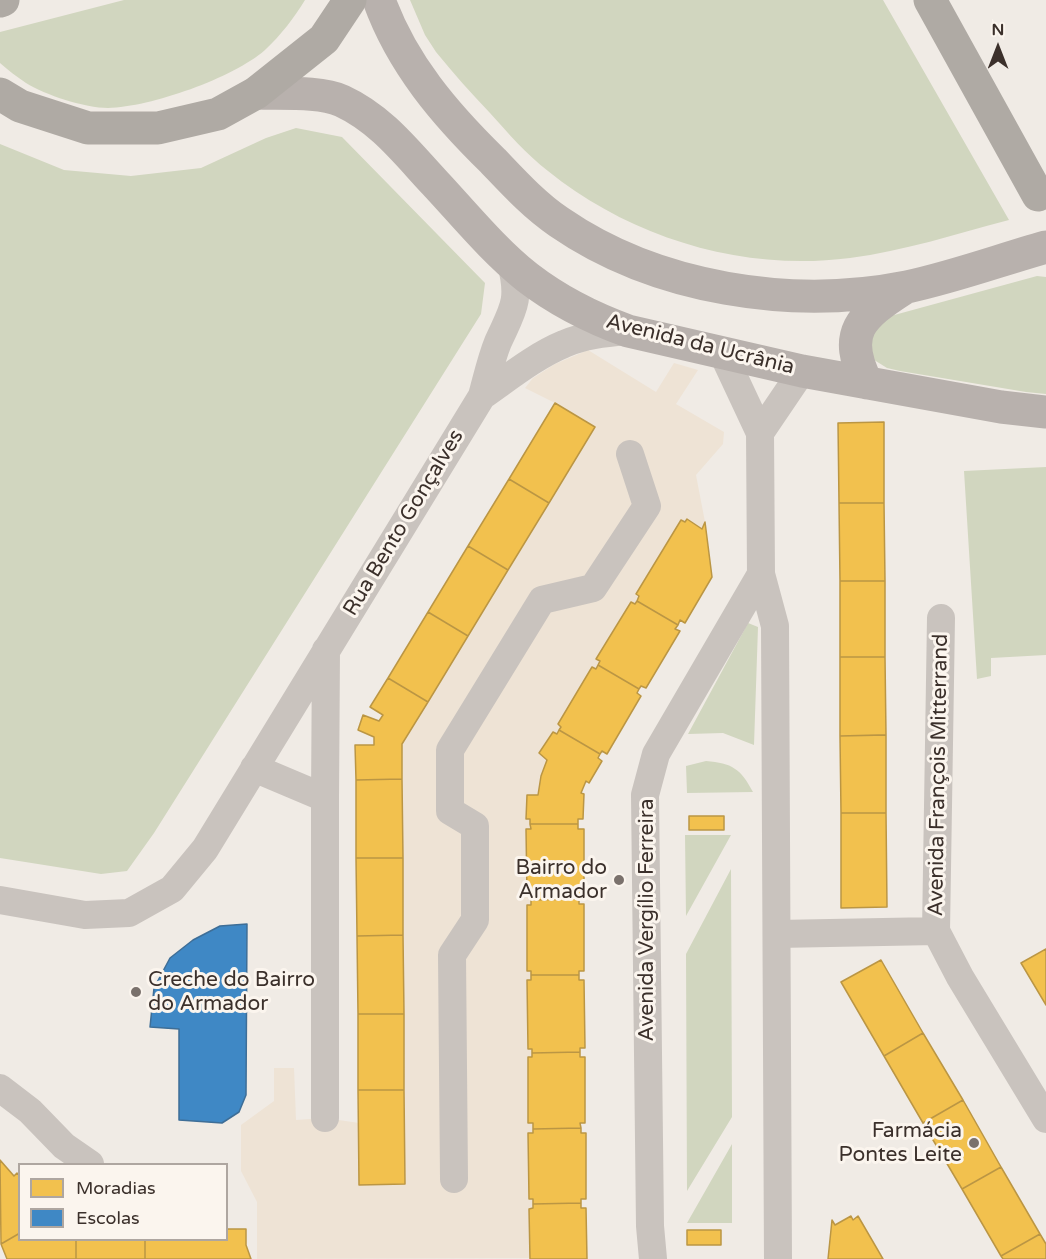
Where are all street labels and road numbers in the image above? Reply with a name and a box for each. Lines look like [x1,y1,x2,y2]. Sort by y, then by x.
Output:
street label: Avenida da Ucrânia [603,309,797,381]
street label: Rua Bento Gonçalves [338,425,470,621]
street label: Avenida François Mitterrand [924,633,954,917]
street label: Avenida Vergílio Ferreira [634,798,660,1042]

